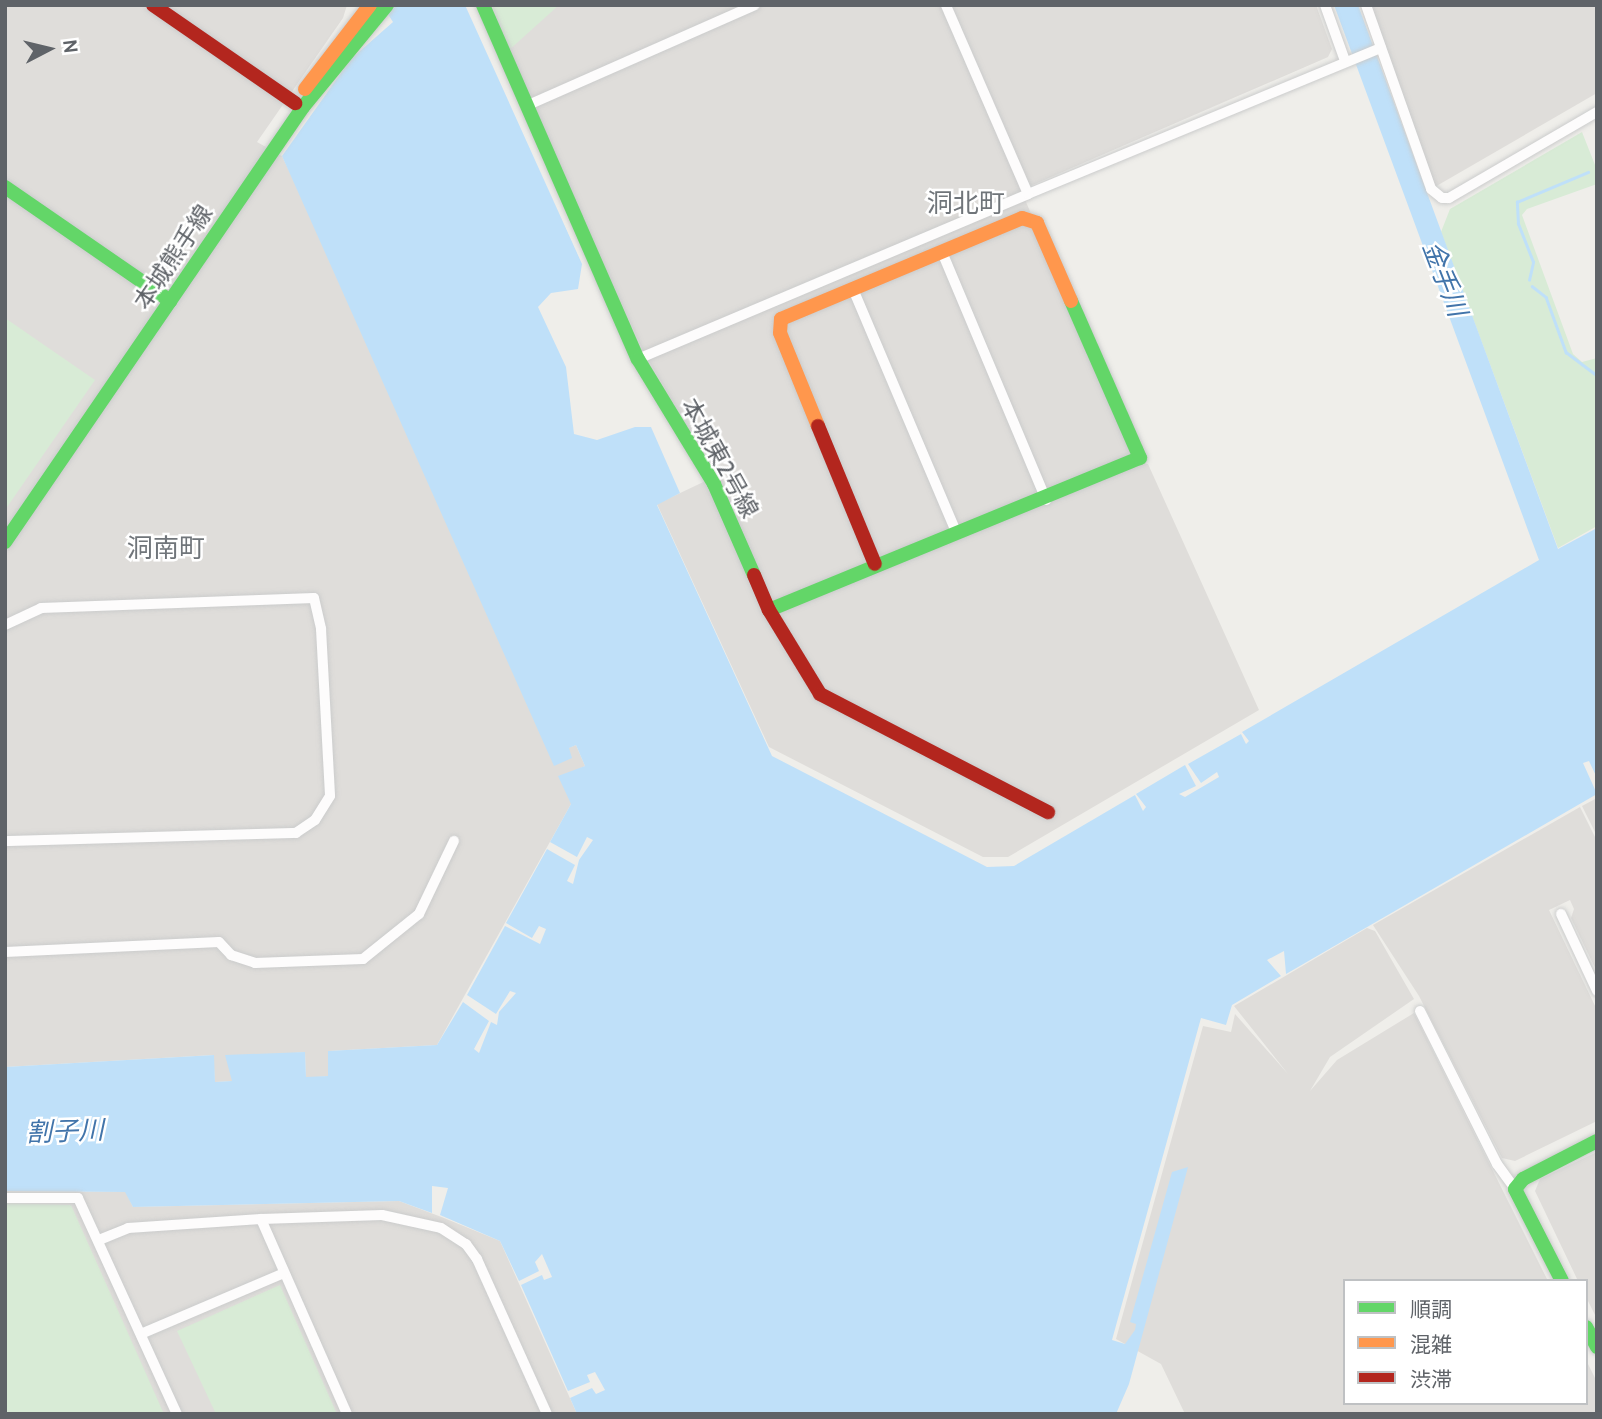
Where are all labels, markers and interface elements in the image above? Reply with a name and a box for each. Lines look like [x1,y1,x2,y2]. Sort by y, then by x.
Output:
north arrow [14,14,84,84]
text: N [58,38,83,54]
district label: 洞北町 [927,188,1005,220]
street label: 本城熊手線 [128,199,218,315]
water label: 金手川 [1415,237,1473,321]
street label: 本城東2号線 [675,393,765,523]
district label: 洞南町 [127,533,205,565]
water label: 割子川 [25,1115,105,1149]
legend [1343,1279,1588,1405]
text: 順調 [1410,1297,1452,1322]
text: 混雑 [1410,1332,1452,1357]
text: 渋滞 [1410,1367,1452,1392]

